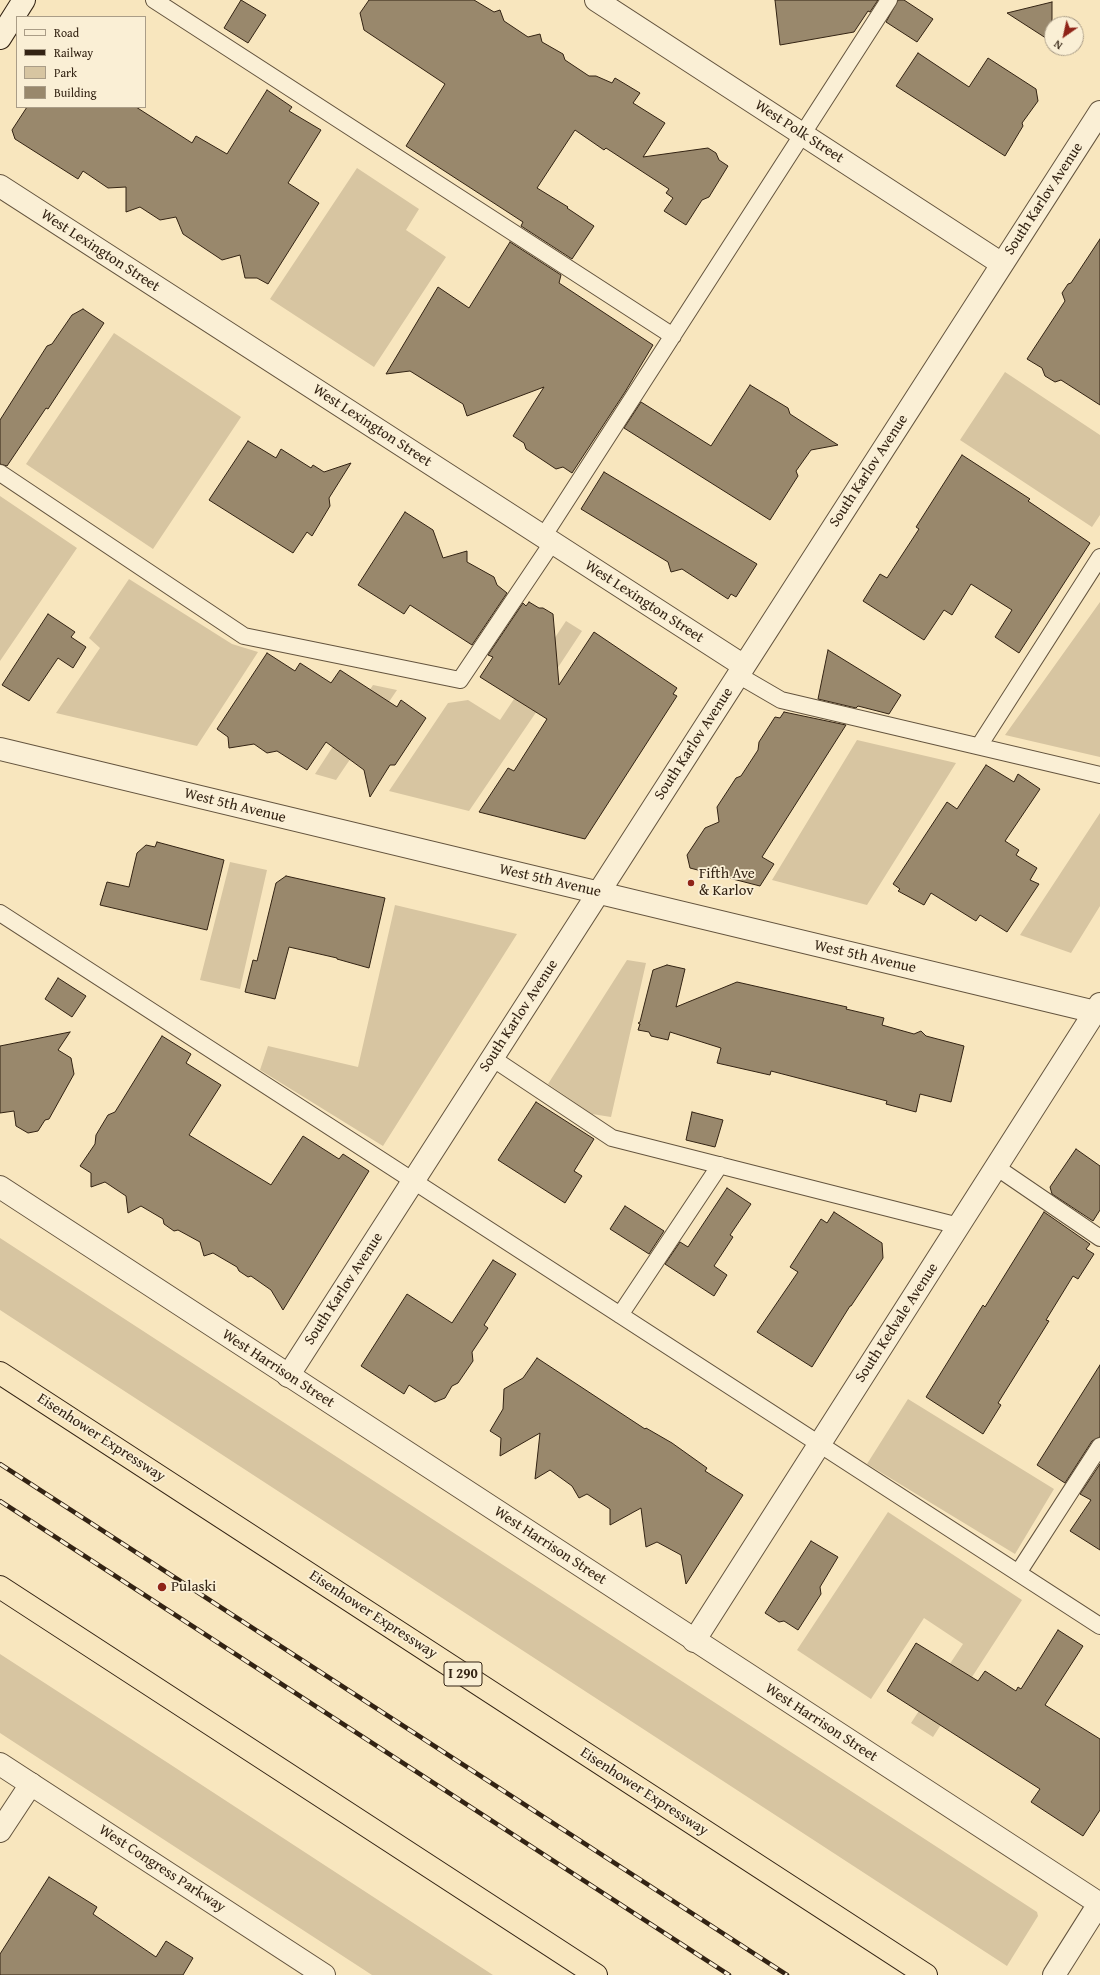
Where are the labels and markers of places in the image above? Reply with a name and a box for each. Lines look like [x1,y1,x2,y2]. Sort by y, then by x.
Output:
place label: Fifth Ave & Karlov [699,865,755,900]
marker: Fifth Ave & Karlov [686,878,696,888]
place label: Pulaski [171,1578,216,1596]
marker: Pulaski [156,1581,168,1593]

